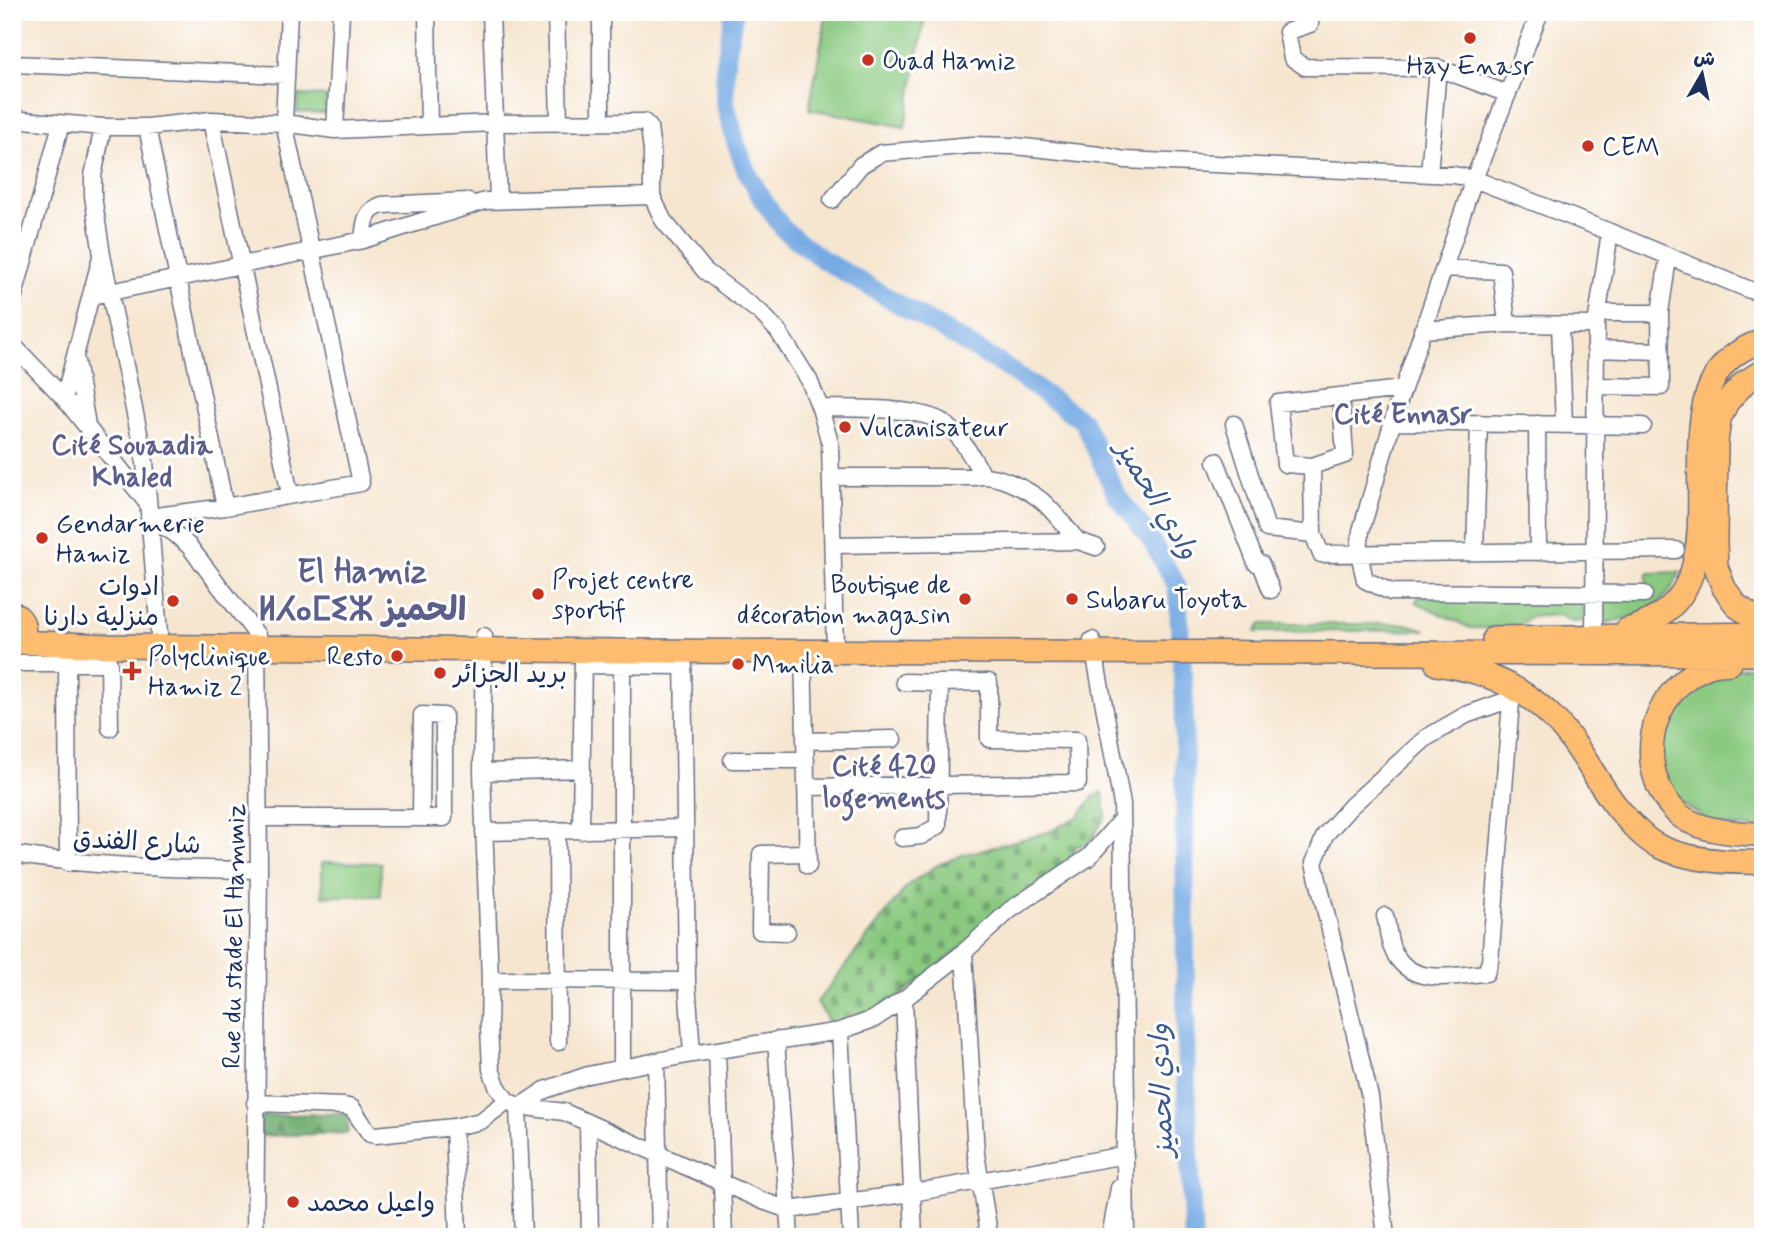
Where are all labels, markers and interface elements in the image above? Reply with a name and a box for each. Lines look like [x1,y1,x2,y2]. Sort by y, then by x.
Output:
marker: Hay Enasr [1462,30,1478,46]
north arrow [1666,38,1736,108]
place label: Ouad Hamiz [882,45,1016,79]
text: ش [1692,45,1717,73]
place label: Hay Enasr [1406,50,1534,84]
marker: Ouad Hamiz [860,52,876,68]
place label: CEM [1602,131,1660,165]
marker: CEM [1580,138,1596,154]
district label: Cité Ennasr [1334,397,1473,434]
place label: Vulcanisateur [859,412,1009,446]
marker: Vulcanisateur [837,419,853,435]
district label: Cité Souaadia Khaled [51,428,214,497]
water label: وادي الحميز [1104,431,1206,567]
place label: Gendarmerie Hamiz [56,508,205,572]
marker: Gendarmerie Hamiz [34,530,50,546]
district label: El Hamiz ⵍⵃⴰⵎⵉⵣ الحميز [258,551,466,633]
place label: Projet centre sportif [552,564,694,628]
place label: Boutique de décoration magasin [737,569,951,635]
place label: ادوات منزلية دارنا [44,571,159,635]
place label: Subaru Toyota [1086,584,1247,618]
marker: Projet centre sportif [530,586,546,602]
marker: Boutique de décoration magasin [957,591,973,607]
marker: Subaru Toyota [1064,591,1080,607]
marker: ادوات منزلية دارنا [165,593,181,609]
place label: Polyclinique Hamiz 2 [148,641,270,705]
place label: Resto [327,641,383,675]
marker: Resto [389,648,405,664]
place label: Mmilia [752,649,834,683]
marker: Mmilia [730,656,746,672]
place label: بريد الجزائر [452,658,567,692]
marker: Polyclinique Hamiz 2 [122,661,142,681]
marker: بريد الجزائر [432,665,448,681]
district label: Cité 420 logements [822,749,946,821]
street label: Rue du stade El Hammiz [216,803,254,1069]
street label: شارع الفندق [72,823,202,863]
water label: وادي الحميز [1142,1023,1183,1160]
place label: واعيل محمد [307,1187,435,1221]
marker: واعيل محمد [285,1194,301,1210]

